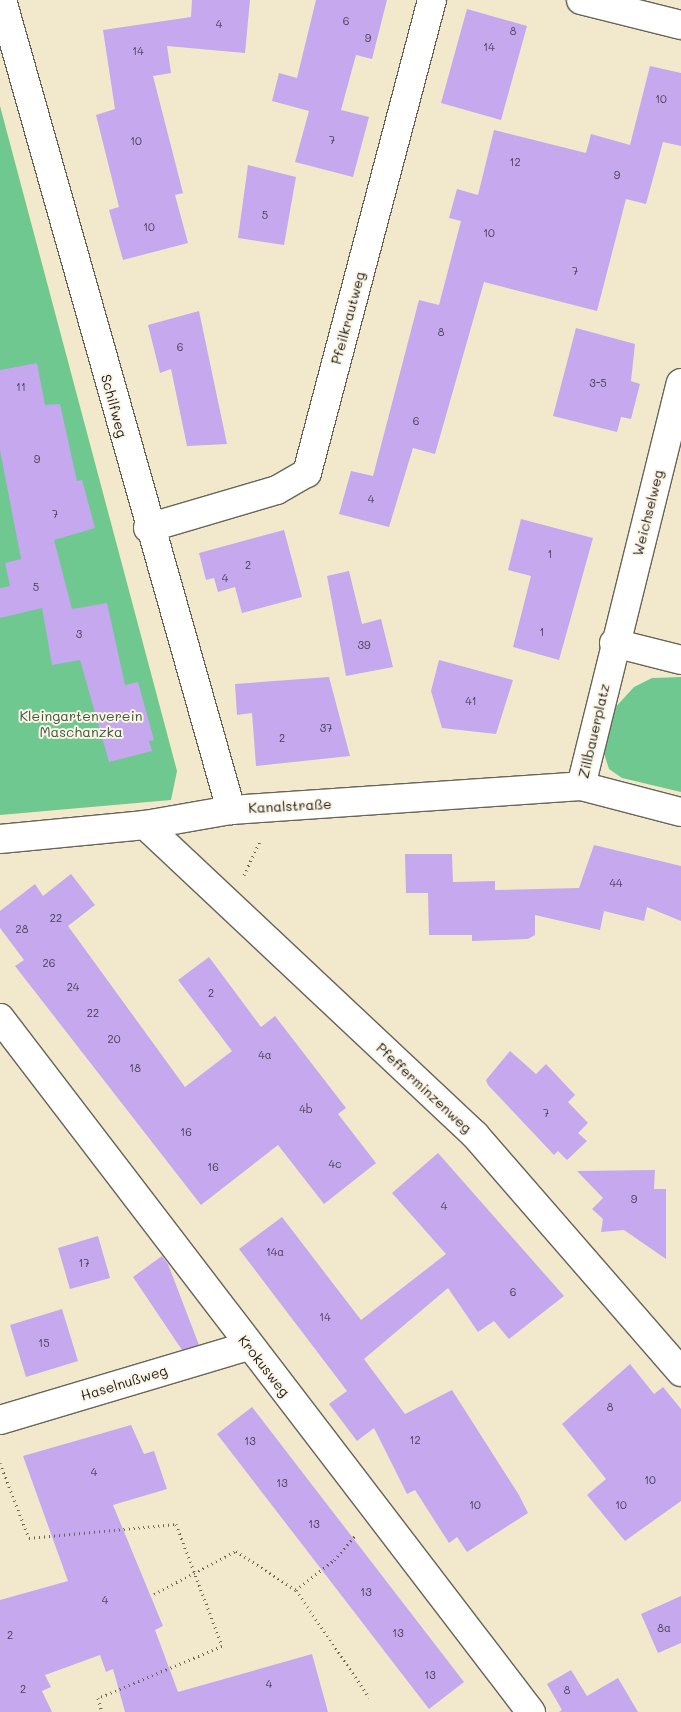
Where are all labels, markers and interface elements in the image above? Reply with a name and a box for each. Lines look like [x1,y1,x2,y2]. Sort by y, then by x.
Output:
house number: 6 [343,14,349,28]
house number: 4 [216,17,222,31]
house number: 8 [510,24,516,38]
house number: 9 [365,31,371,45]
house number: 14 [483,40,495,54]
house number: 14 [132,44,144,58]
house number: 10 [655,92,667,106]
house number: 7 [329,133,335,147]
house number: 10 [130,134,142,148]
house number: 12 [509,155,521,169]
house number: 9 [614,168,620,182]
house number: 5 [262,208,268,222]
house number: 10 [143,220,155,234]
house number: 10 [483,226,495,240]
house number: 7 [572,264,578,278]
street label: Pfeilkrautweg [328,270,368,366]
house number: 8 [438,325,444,339]
house number: 6 [177,340,183,354]
street label: Schilfweg [97,372,131,440]
house number: 3-5 [589,376,607,390]
house number: 11 [16,380,26,394]
house number: 6 [413,414,419,428]
house number: 9 [34,452,40,466]
street label: Weichselweg [629,468,667,558]
house number: 4 [368,492,374,506]
house number: 7 [52,507,58,521]
house number: 1 [548,547,552,561]
house number: 2 [245,558,251,572]
house number: 4 [222,571,228,585]
house number: 5 [33,580,39,594]
house number: 1 [540,625,544,639]
house number: 3 [76,627,82,641]
house number: 39 [358,638,370,652]
street label: Zillbauerplatz [575,682,613,780]
house number: 41 [465,694,477,708]
park label: Kleingartenverein Maschanzka [20,708,142,740]
house number: 37 [320,721,332,735]
house number: 2 [279,731,285,745]
street label: Kanalstraße [248,795,332,817]
house number: 44 [610,876,622,890]
house number: 22 [50,911,62,925]
house number: 28 [16,922,28,936]
house number: 26 [43,956,55,970]
house number: 24 [67,980,79,994]
house number: 2 [208,986,214,1000]
house number: 22 [87,1006,99,1020]
house number: 20 [108,1032,120,1046]
street label: Pfefferminzenweg [373,1039,475,1137]
house number: 4a [258,1048,272,1062]
house number: 18 [129,1061,141,1075]
house number: 4b [299,1102,313,1116]
house number: 7 [543,1106,549,1120]
house number: 16 [180,1125,192,1139]
house number: 4c [329,1157,341,1171]
house number: 16 [207,1160,219,1174]
house number: 9 [631,1192,637,1206]
house number: 4 [441,1199,447,1213]
house number: 14a [266,1245,284,1259]
house number: 17 [78,1256,90,1270]
house number: 6 [510,1285,516,1299]
house number: 14 [319,1310,331,1324]
street label: Krokusweg [235,1332,293,1400]
house number: 15 [38,1336,50,1350]
street label: Haselnußweg [79,1362,169,1404]
house number: 8 [607,1400,613,1414]
house number: 12 [409,1433,421,1447]
house number: 13 [244,1434,256,1448]
house number: 4 [91,1465,97,1479]
house number: 10 [644,1473,656,1487]
house number: 13 [276,1476,288,1490]
house number: 10 [469,1498,481,1512]
house number: 10 [615,1498,627,1512]
house number: 13 [308,1517,320,1531]
house number: 13 [360,1585,372,1599]
house number: 4 [102,1593,108,1607]
house number: 8a [657,1621,671,1635]
house number: 13 [392,1626,404,1640]
house number: 2 [7,1628,13,1642]
house number: 13 [424,1668,436,1682]
house number: 4 [266,1677,272,1691]
house number: 2 [20,1682,26,1696]
house number: 8 [564,1683,570,1697]

